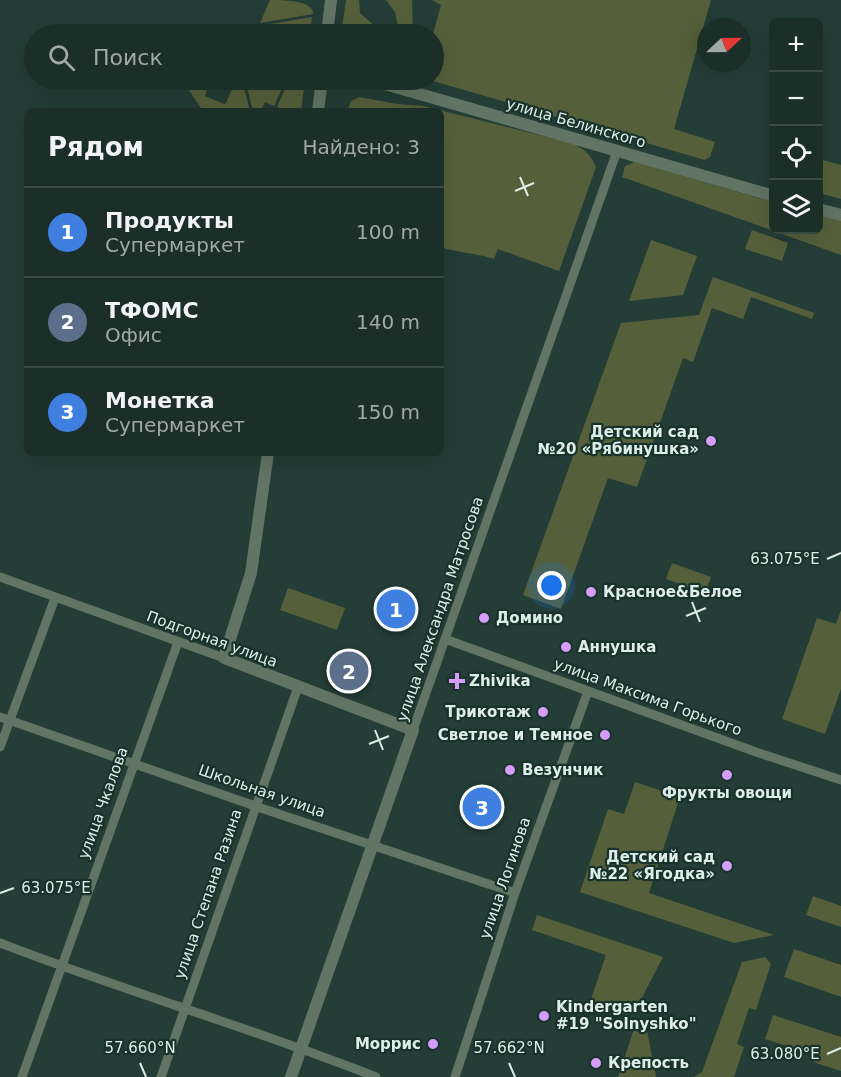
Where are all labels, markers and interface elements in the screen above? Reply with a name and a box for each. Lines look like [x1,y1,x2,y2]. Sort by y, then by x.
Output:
north arrow [697,18,751,72]
map controls [769,18,823,234]
button: + [769,18,823,72]
search box [24,24,444,90]
icon: search [45,41,78,74]
text: Поиск [93,45,163,70]
button: − [769,72,823,126]
street label: улица Белинского [504,94,648,152]
button: locate [769,126,823,180]
text: Рядом [48,132,144,162]
text: Найдено: 3 [302,135,420,159]
button: layers [769,180,823,234]
text: Продукты [105,208,234,233]
text: 1 [61,220,74,244]
text: 100 m [356,220,420,244]
text: Супермаркет [105,233,245,257]
text: ТФОМС [105,298,199,323]
text: 2 [61,310,74,334]
text: 140 m [356,310,420,334]
text: Офис [105,323,162,347]
text: Монетка [105,388,215,413]
text: 3 [61,400,74,424]
text: 150 m [356,400,420,424]
text: Супермаркет [105,413,245,437]
place label: Детский сад №20 «Рябинушка» [537,423,699,458]
marker: Детский сад №20 «Рябинушка» [704,434,718,448]
street label: улица Александра Матросова [393,494,487,724]
text: 63.075°E [750,550,820,568]
your location [537,571,566,600]
place label: Красное&Белое [603,583,742,601]
marker: Красное&Белое [584,585,598,599]
pin: 1 [376,586,416,632]
street label: Подгорная улица [144,607,280,671]
place label: Домино [496,609,563,627]
marker: Домино [477,611,491,625]
place label: Аннушка [578,638,656,656]
marker: Аннушка [559,640,573,654]
pin: 2 [330,648,368,694]
street label: улица Максима Горького [551,655,745,739]
place label: Zhivika [469,672,531,690]
marker: Zhivika [450,674,464,688]
place label: Трикотаж [445,703,531,721]
marker: Трикотаж [536,705,550,719]
place label: Светлое и Темное [438,726,593,744]
marker: Светлое и Темное [598,728,612,742]
street label: улица Чкалова [74,745,132,861]
street label: Школьная улица [196,761,328,821]
place label: Везунчик [522,761,603,779]
marker: Везунчик [503,763,517,777]
marker: Фрукты овощи [720,768,734,782]
pin: 3 [462,784,502,830]
place label: Фрукты овощи [662,784,792,802]
street label: улица Степана Разина [170,807,246,981]
street label: улица Логинова [476,815,534,941]
place label: Детский сад №22 «Ягодка» [589,848,715,883]
marker: Детский сад №22 «Ягодка» [720,859,734,873]
text: 63.075°E [21,879,91,897]
place label: Kindergarten #19 "Solnyshko" [556,998,697,1033]
marker: Kindergarten #19 "Solnyshko" [537,1009,551,1023]
place label: Моррис [355,1035,421,1053]
marker: Моррис [426,1037,440,1051]
text: 57.660°N [104,1039,176,1057]
text: 57.662°N [473,1039,545,1057]
text: 63.080°E [750,1045,820,1063]
place label: Крепость [608,1054,689,1072]
marker: Крепость [589,1056,603,1070]

